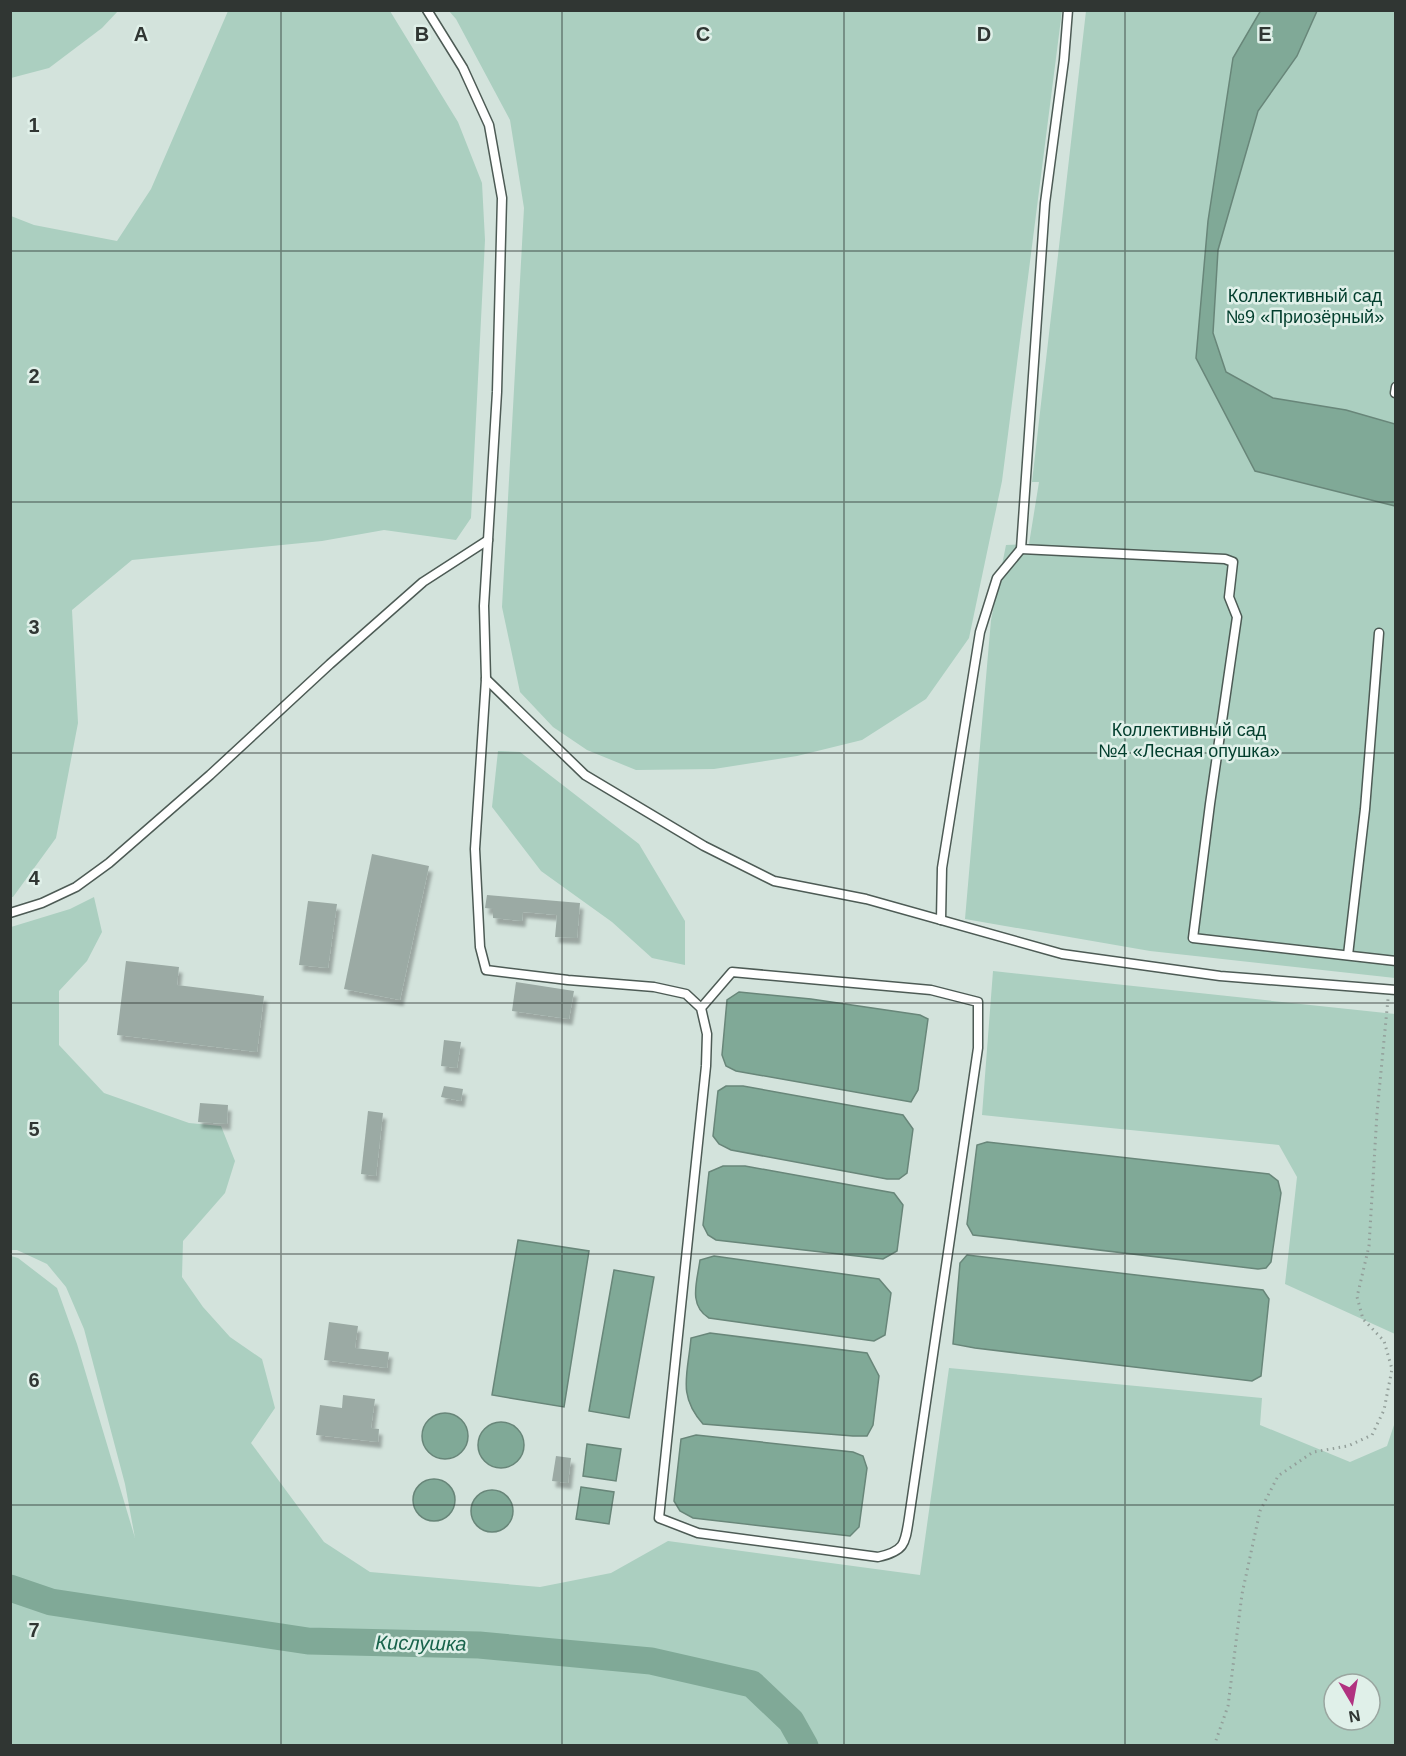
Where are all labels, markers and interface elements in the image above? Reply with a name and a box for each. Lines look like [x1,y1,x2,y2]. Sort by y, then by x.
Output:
text: A [134,23,148,45]
text: B [415,23,429,45]
text: C [696,23,710,45]
text: D [977,23,991,45]
text: E [1258,23,1272,45]
text: 1 [28,114,40,136]
park label: Коллективный сад №9 «Приозёрный» [1226,286,1384,327]
text: 2 [28,365,40,387]
text: 3 [28,616,40,638]
park label: Коллективный сад №4 «Лесная опушка» [1098,720,1280,761]
text: 4 [28,867,40,889]
text: 5 [28,1118,40,1140]
text: 6 [28,1369,40,1391]
text: 7 [28,1619,40,1641]
water label: Кислушка [375,1631,467,1655]
north arrow [1322,1672,1382,1732]
text: N [1347,1707,1362,1726]

